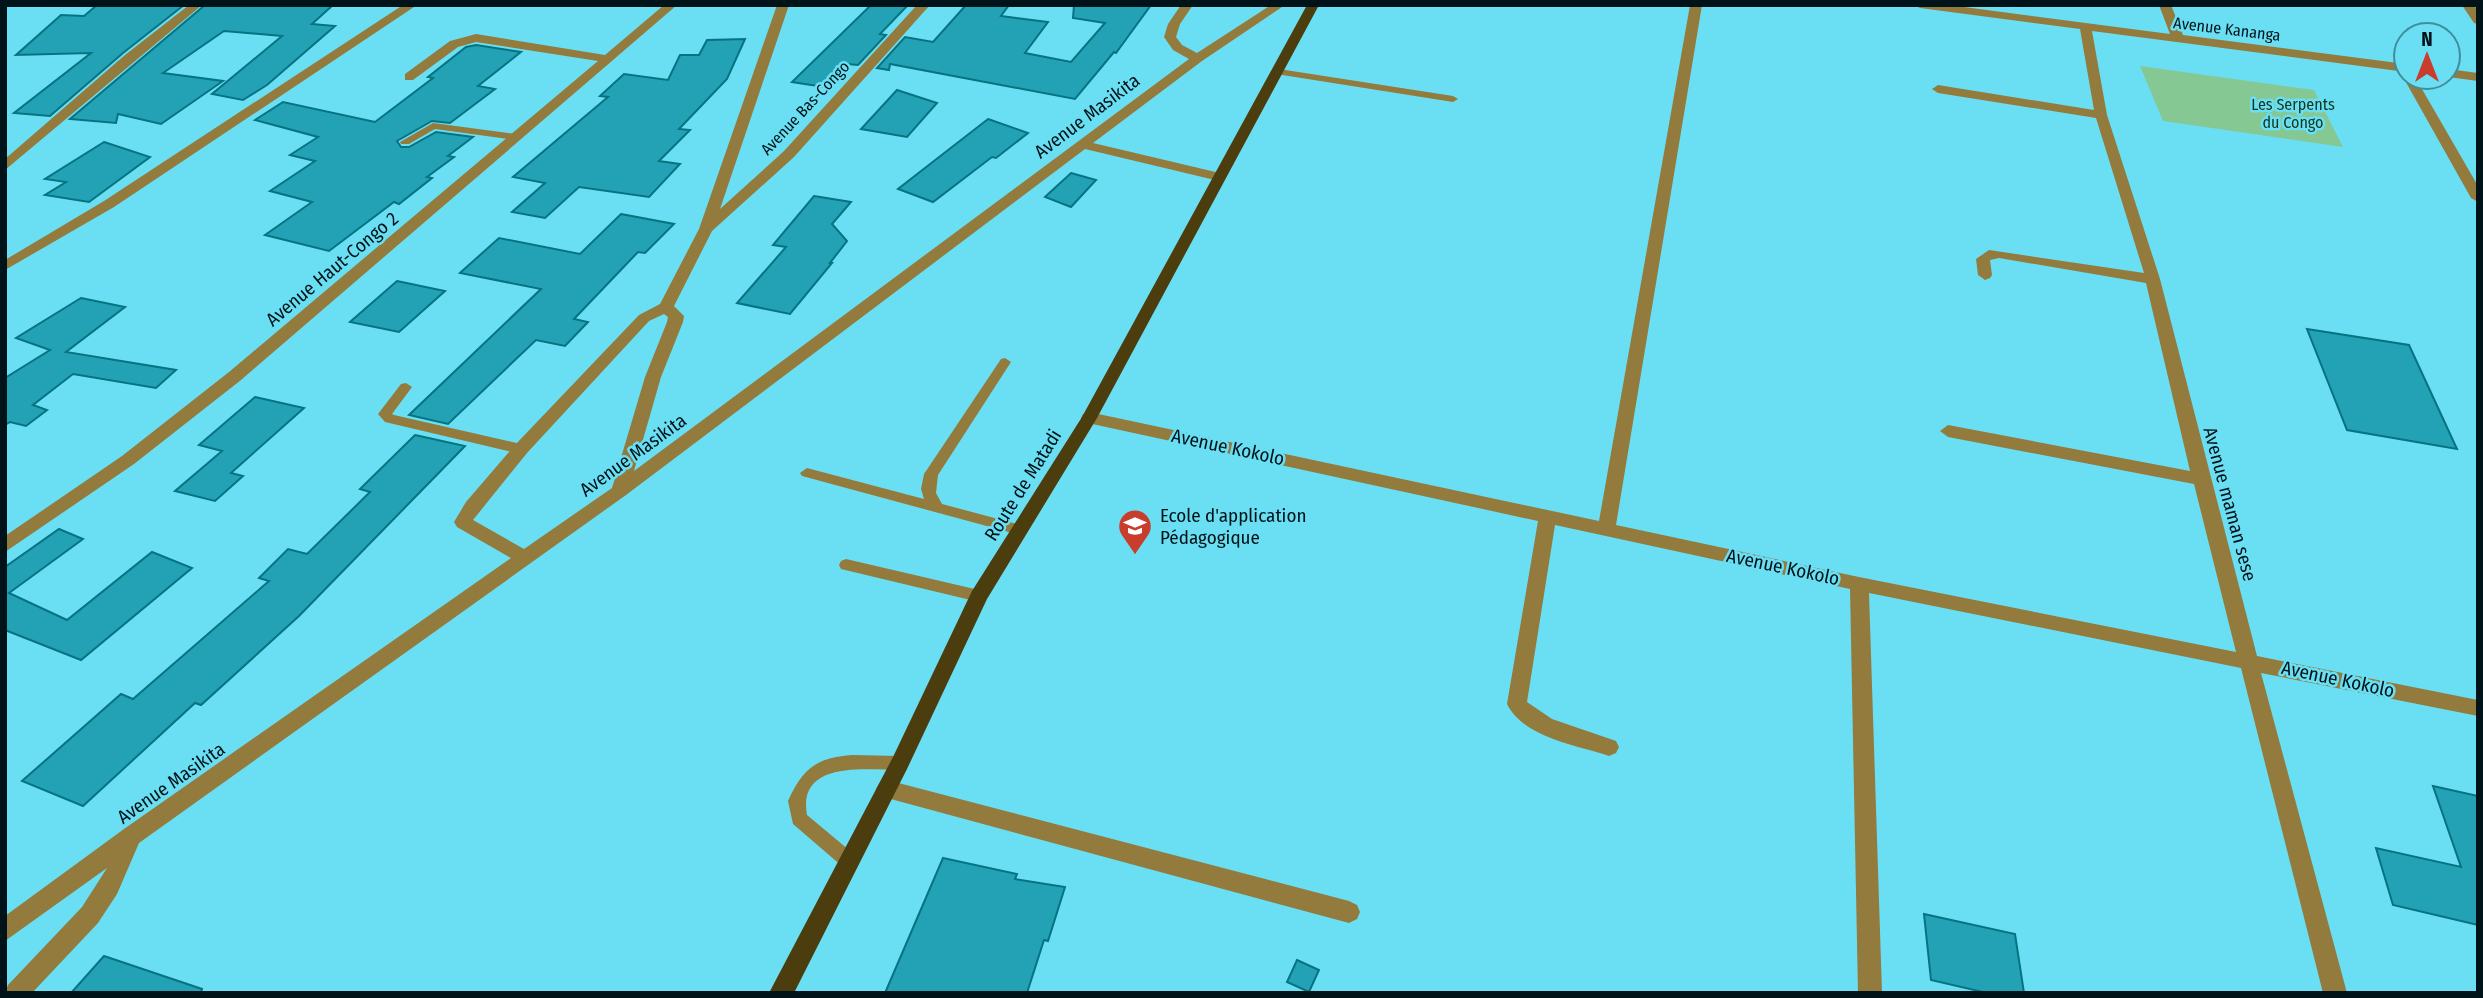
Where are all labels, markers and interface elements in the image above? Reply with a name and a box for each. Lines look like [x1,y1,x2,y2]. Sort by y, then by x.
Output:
street label: Avenue Kananga [2172,13,2282,45]
north arrow [2392,21,2462,91]
text: N [2421,28,2433,51]
street label: Avenue Bas-Congo [757,57,853,159]
street label: Avenue Masikita [1030,69,1144,163]
park label: Les Serpents du Congo [2251,95,2335,132]
street label: Avenue Haut-Congo 2 [261,207,403,331]
street label: Avenue Masikita [575,409,691,501]
street label: Avenue Kokolo [1169,424,1287,470]
street label: Avenue maman sese [2198,424,2262,584]
street label: Route de Matadi [980,425,1066,545]
place label: Ecole d'application Pédagogique [1160,504,1306,549]
school or university icon: Ecole d'application Pédagogique [1116,507,1154,556]
street label: Avenue Kokolo [1724,544,1842,590]
street label: Avenue Kokolo [2279,656,2397,702]
street label: Avenue Masikita [113,737,229,829]

